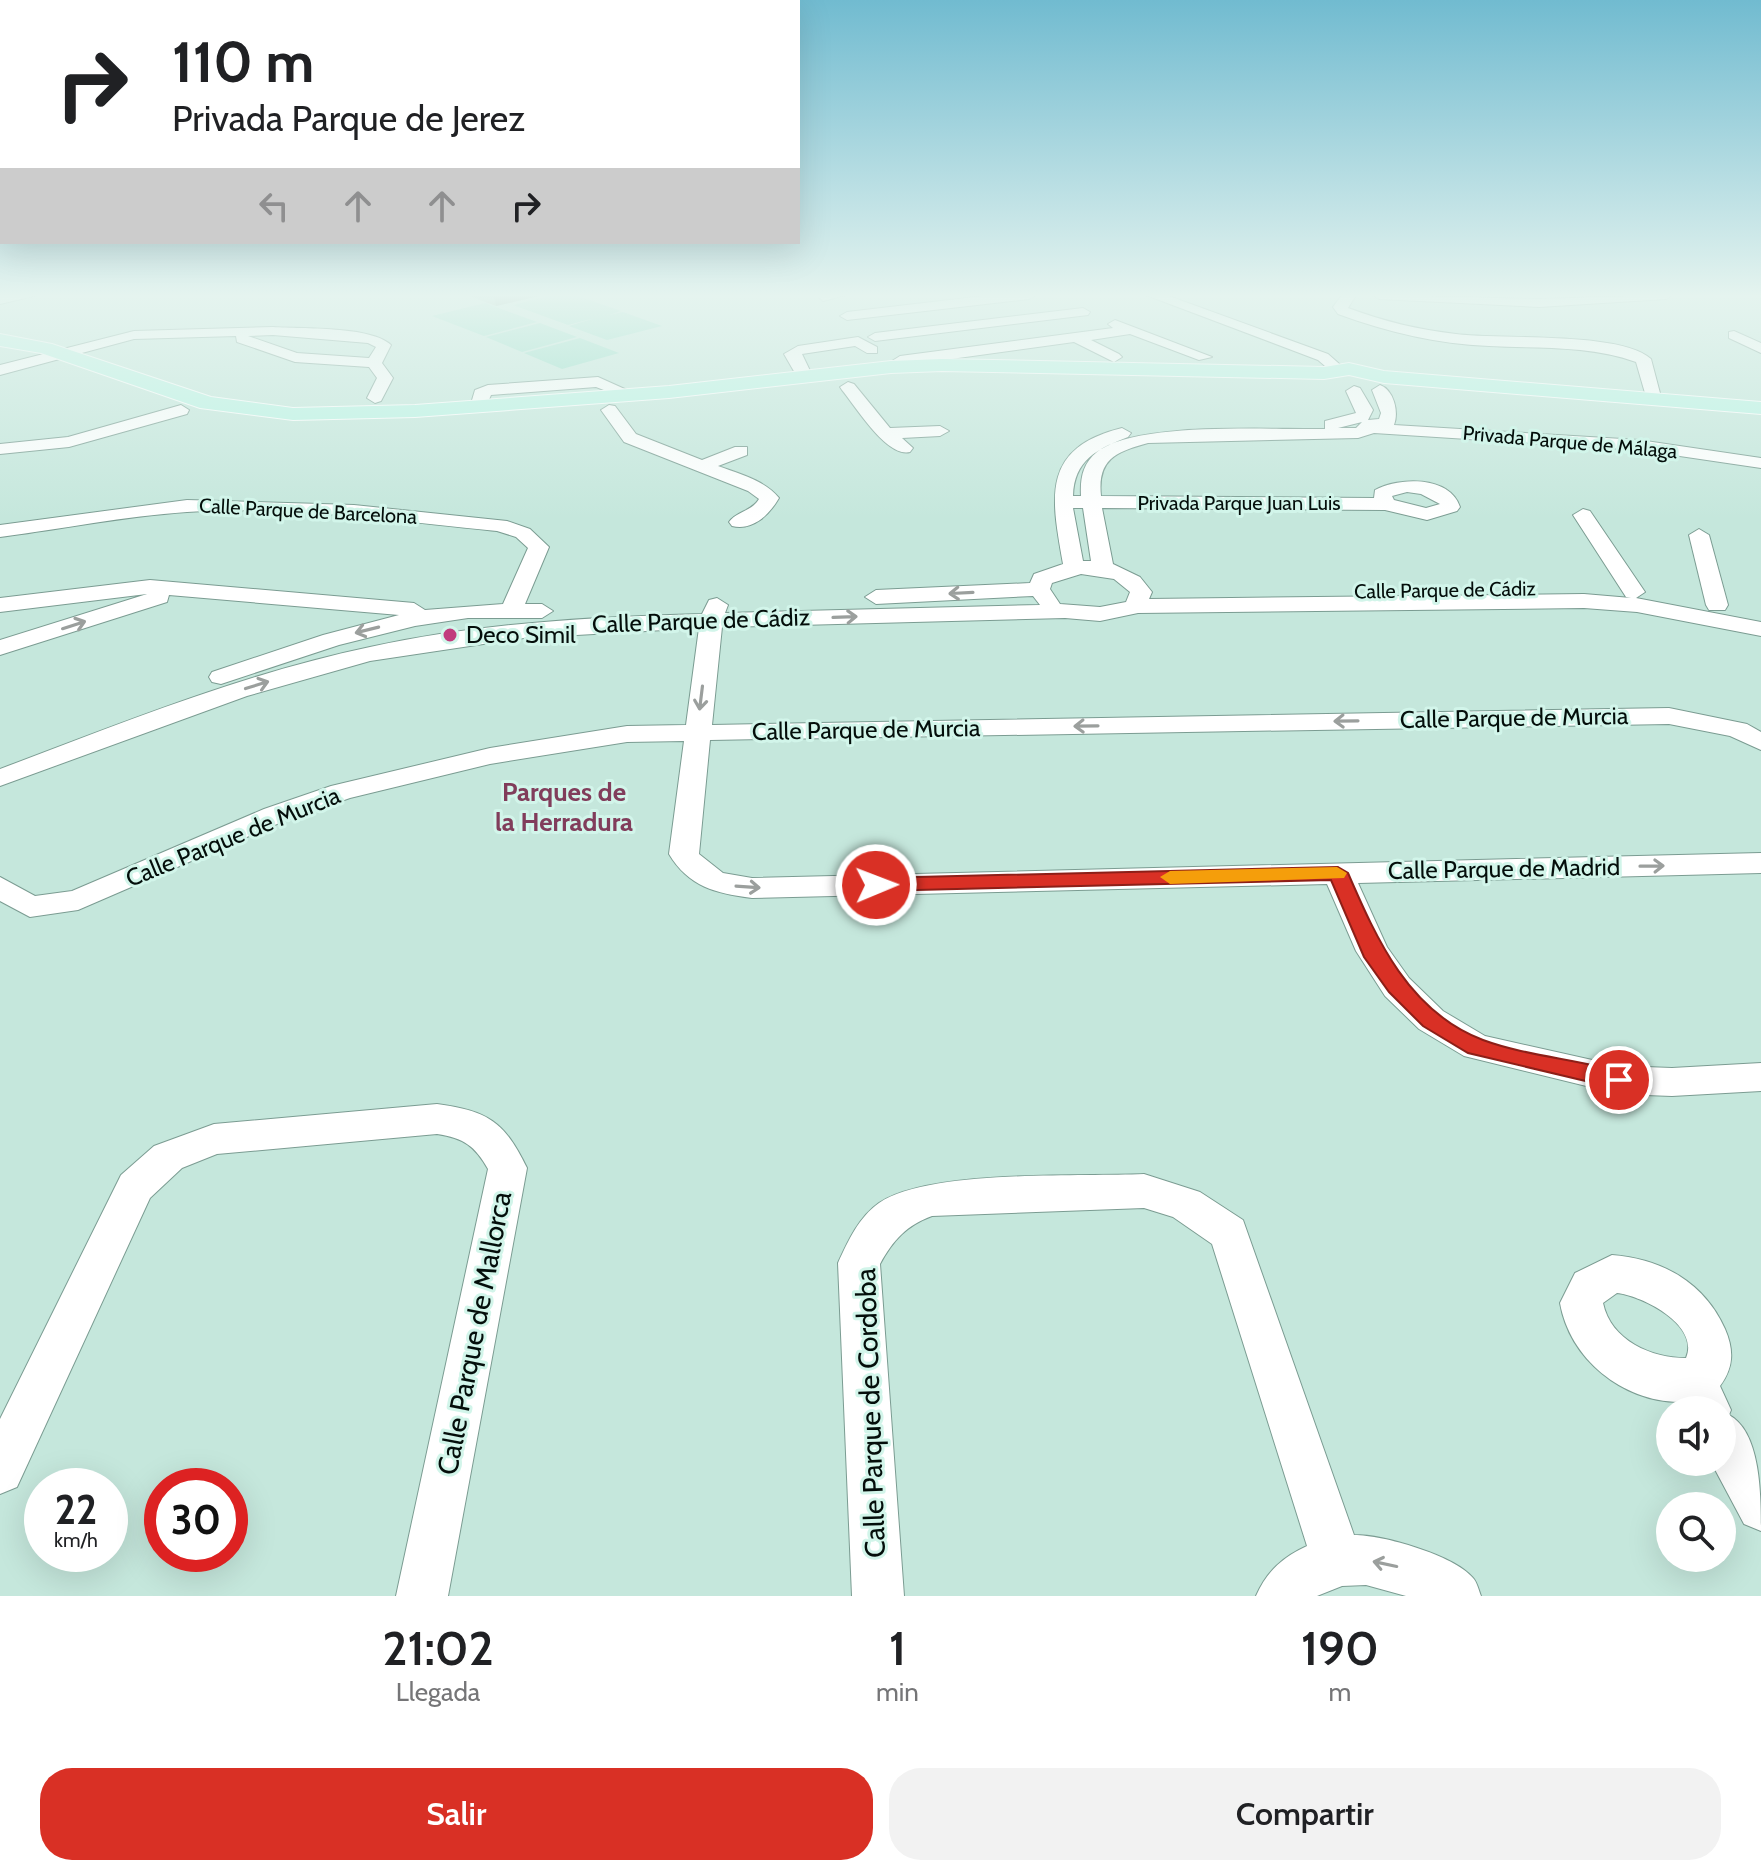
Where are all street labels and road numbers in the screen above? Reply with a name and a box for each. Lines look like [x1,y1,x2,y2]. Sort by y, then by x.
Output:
street label: Privada Parque de Málaga [1462,421,1679,463]
street label: Privada Parque Juan Luis [1137,491,1341,515]
street label: Calle Parque de Barcelona [198,493,418,529]
street label: Calle Parque de Cádiz [1354,576,1536,604]
street label: Calle Parque de Cádiz [592,602,810,639]
street label: Calle Parque de Murcia [1399,701,1629,734]
street label: Calle Parque de Murcia [751,713,981,746]
street label: Calle Parque de Murcia [121,780,345,893]
street label: Calle Parque de Madrid [1388,852,1620,885]
street label: Calle Parque de Mallorca [430,1188,518,1478]
street label: Calle Parque de Cordoba [848,1267,892,1558]

